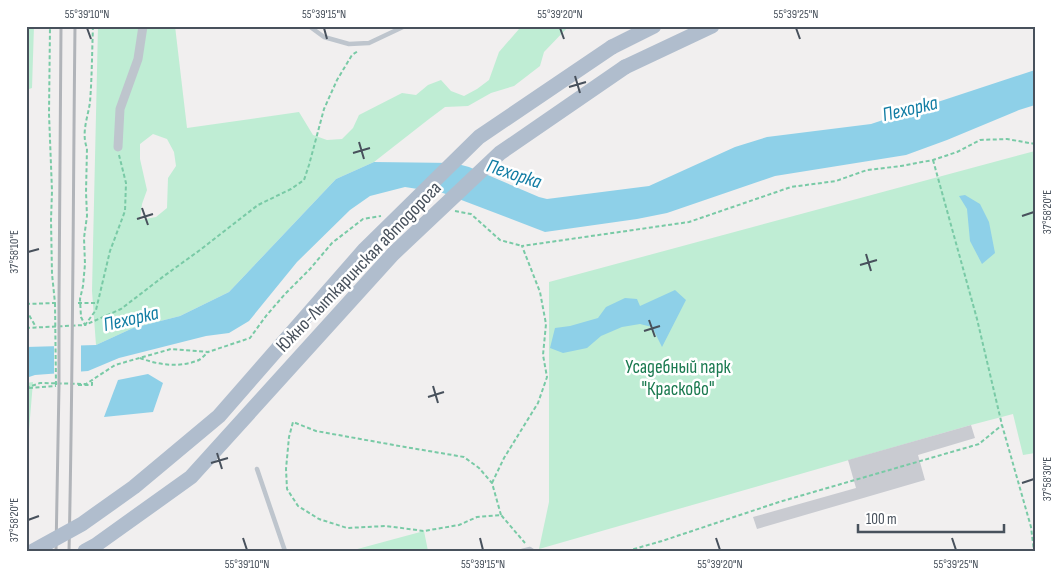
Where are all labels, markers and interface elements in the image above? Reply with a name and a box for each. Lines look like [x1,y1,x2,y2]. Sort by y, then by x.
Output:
text: 55°39'10"N [65,7,109,22]
text: 55°39'15"N [302,7,346,22]
text: 55°39'20"N [537,7,583,22]
text: 55°39'25"N [774,7,818,22]
water label: Пехорка [880,91,940,127]
water label: Пехорка [484,154,544,194]
street label: Южно-Лыткаринская автодорога [271,177,447,357]
text: 37°58'20"E [1040,190,1055,234]
text: 37°58'10"E [7,230,22,274]
water label: Пехорка [101,301,161,337]
park label: Усадебный парк "Красково" [625,356,732,401]
text: 37°58'30"E [1040,457,1055,501]
text: 37°58'20"E [7,498,22,542]
scale bar [858,502,1005,534]
text: 100 m [866,510,897,529]
text: 55°39'10"N [225,557,269,572]
text: 55°39'15"N [461,557,505,572]
text: 55°39'20"N [697,557,743,572]
text: 55°39'25"N [934,557,978,572]

